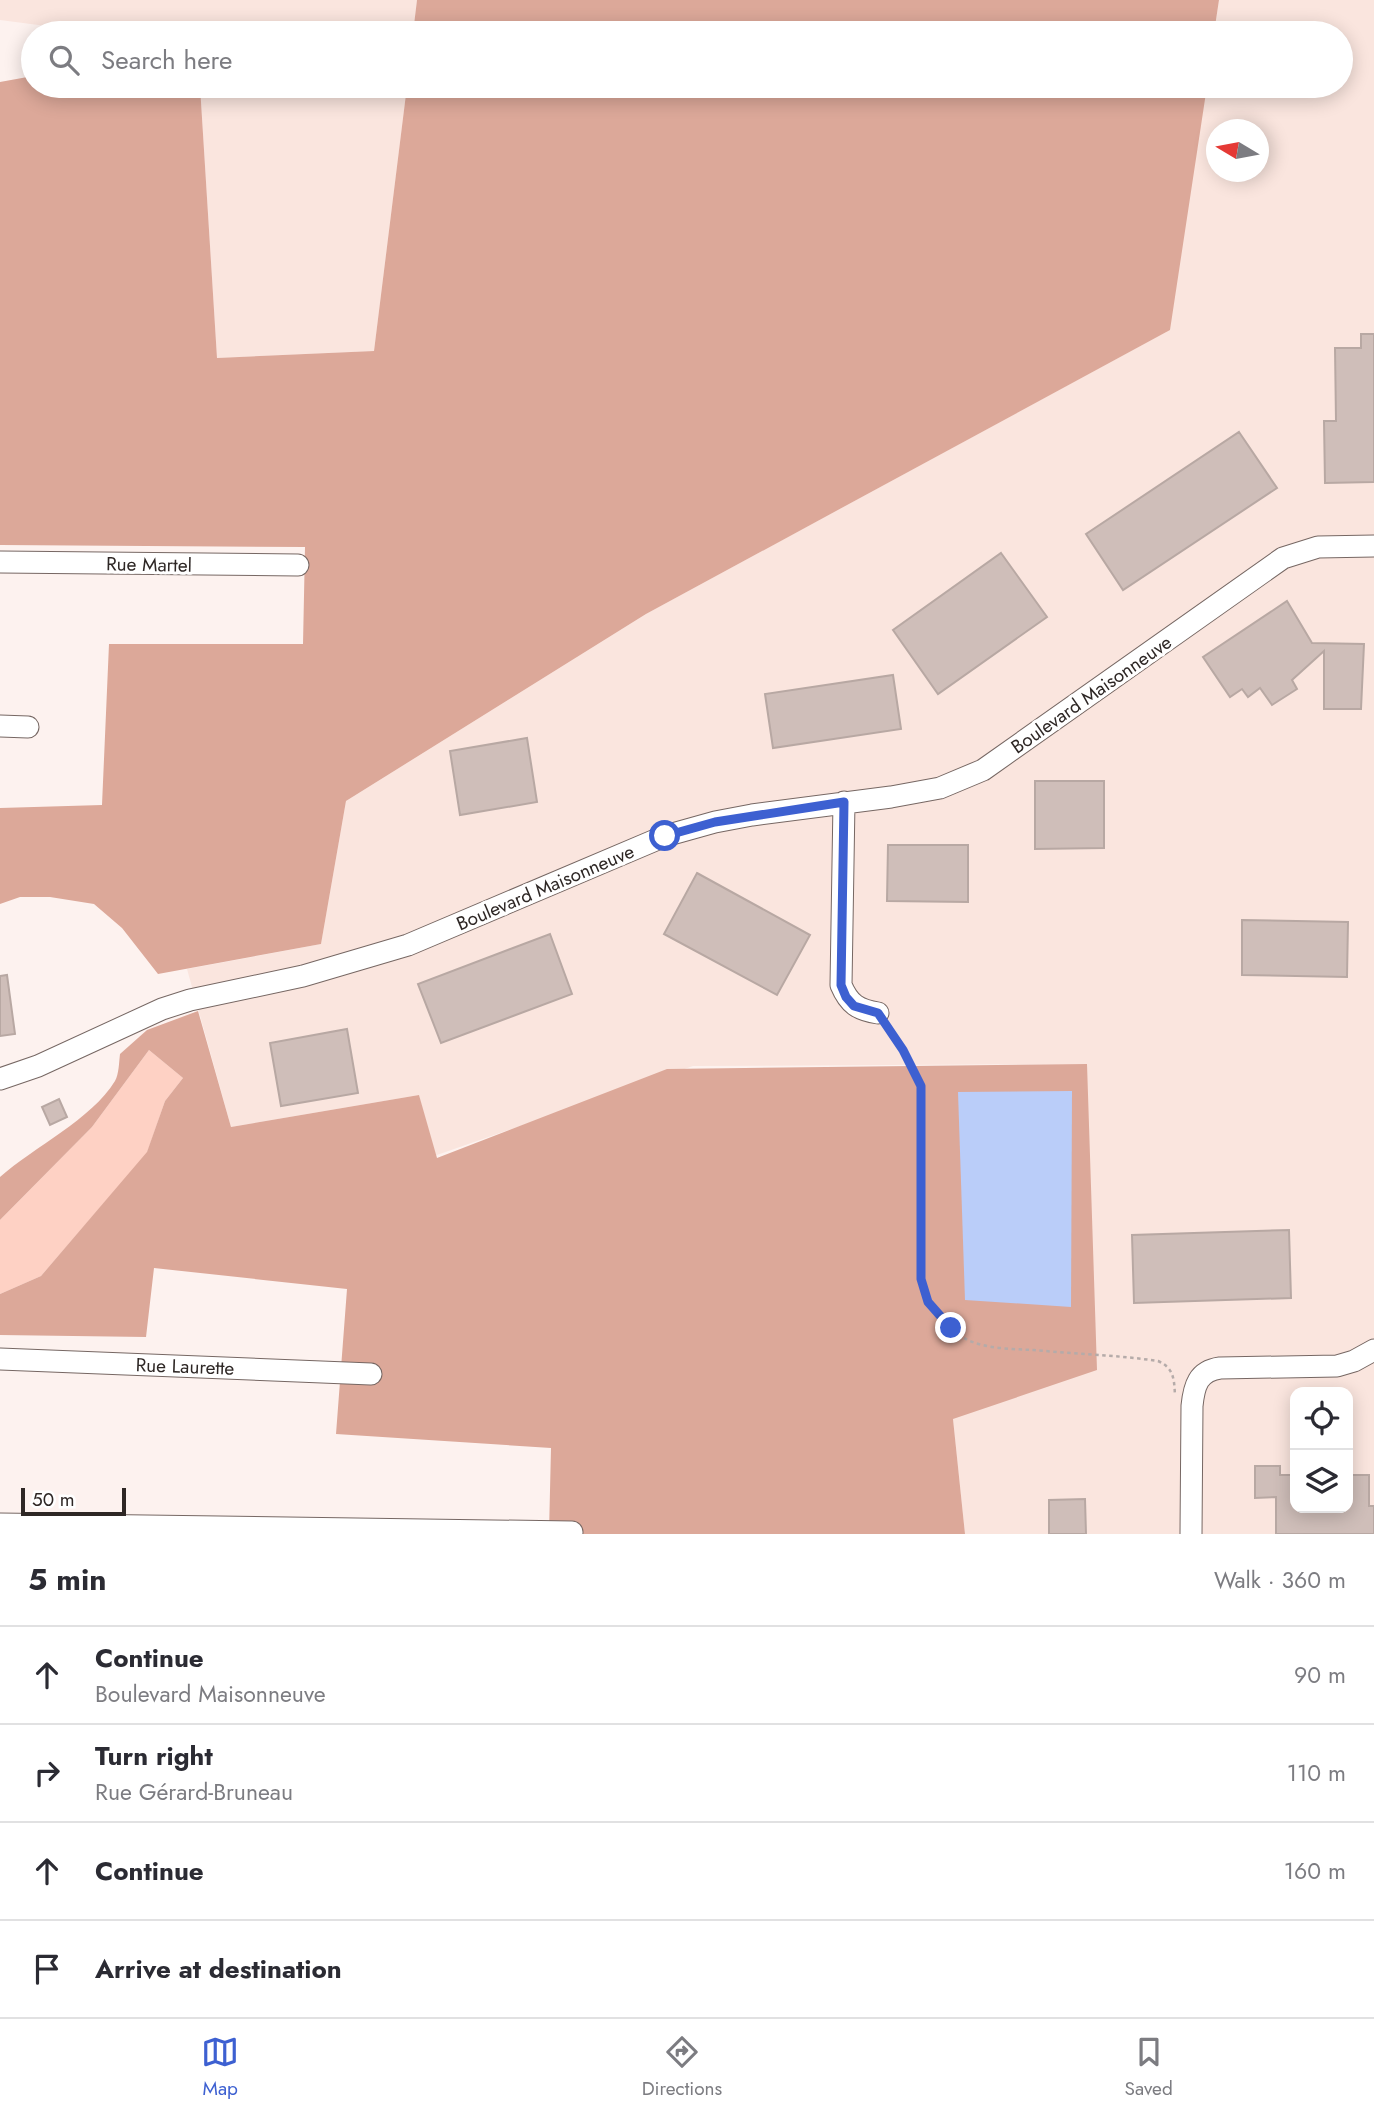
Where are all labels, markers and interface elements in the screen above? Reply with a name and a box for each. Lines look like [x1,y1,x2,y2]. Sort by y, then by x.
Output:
search box [21,21,1353,98]
icon: search [45,41,83,79]
text: Search here [101,41,233,79]
north arrow [1206,119,1269,182]
street label: Rue Martel [106,550,192,579]
street label: Boulevard Maisonneuve [1006,629,1177,760]
route start [649,820,680,851]
street label: Boulevard Maisonneuve [452,838,638,937]
route end [935,1312,966,1343]
street label: Rue Laurette [135,1351,235,1382]
map controls [1290,1387,1353,1513]
button: locate [1290,1387,1353,1450]
button: layers [1290,1450,1353,1513]
scale bar [21,1485,126,1517]
text: 50 m [32,1486,75,1513]
text: 5 min [28,1558,106,1601]
text: Walk · 360 m [1214,1563,1346,1597]
text: Continue [95,1639,204,1677]
icon: ahead [28,1656,66,1694]
text: 90 m [1294,1658,1346,1692]
text: Boulevard Maisonneuve [95,1677,326,1711]
text: Turn right [95,1737,213,1775]
icon: right [28,1754,66,1792]
text: 110 m [1287,1756,1346,1790]
text: Rue Gérard-Bruneau [95,1775,293,1809]
icon: ahead [28,1852,66,1890]
text: Continue [95,1852,204,1890]
text: 160 m [1284,1854,1346,1888]
icon: arrive [28,1950,66,1988]
text: Arrive at destination [95,1950,342,1988]
tab: Map [201,2033,239,2102]
tab: Directions [642,2033,722,2102]
tab: Saved [1125,2033,1173,2102]

